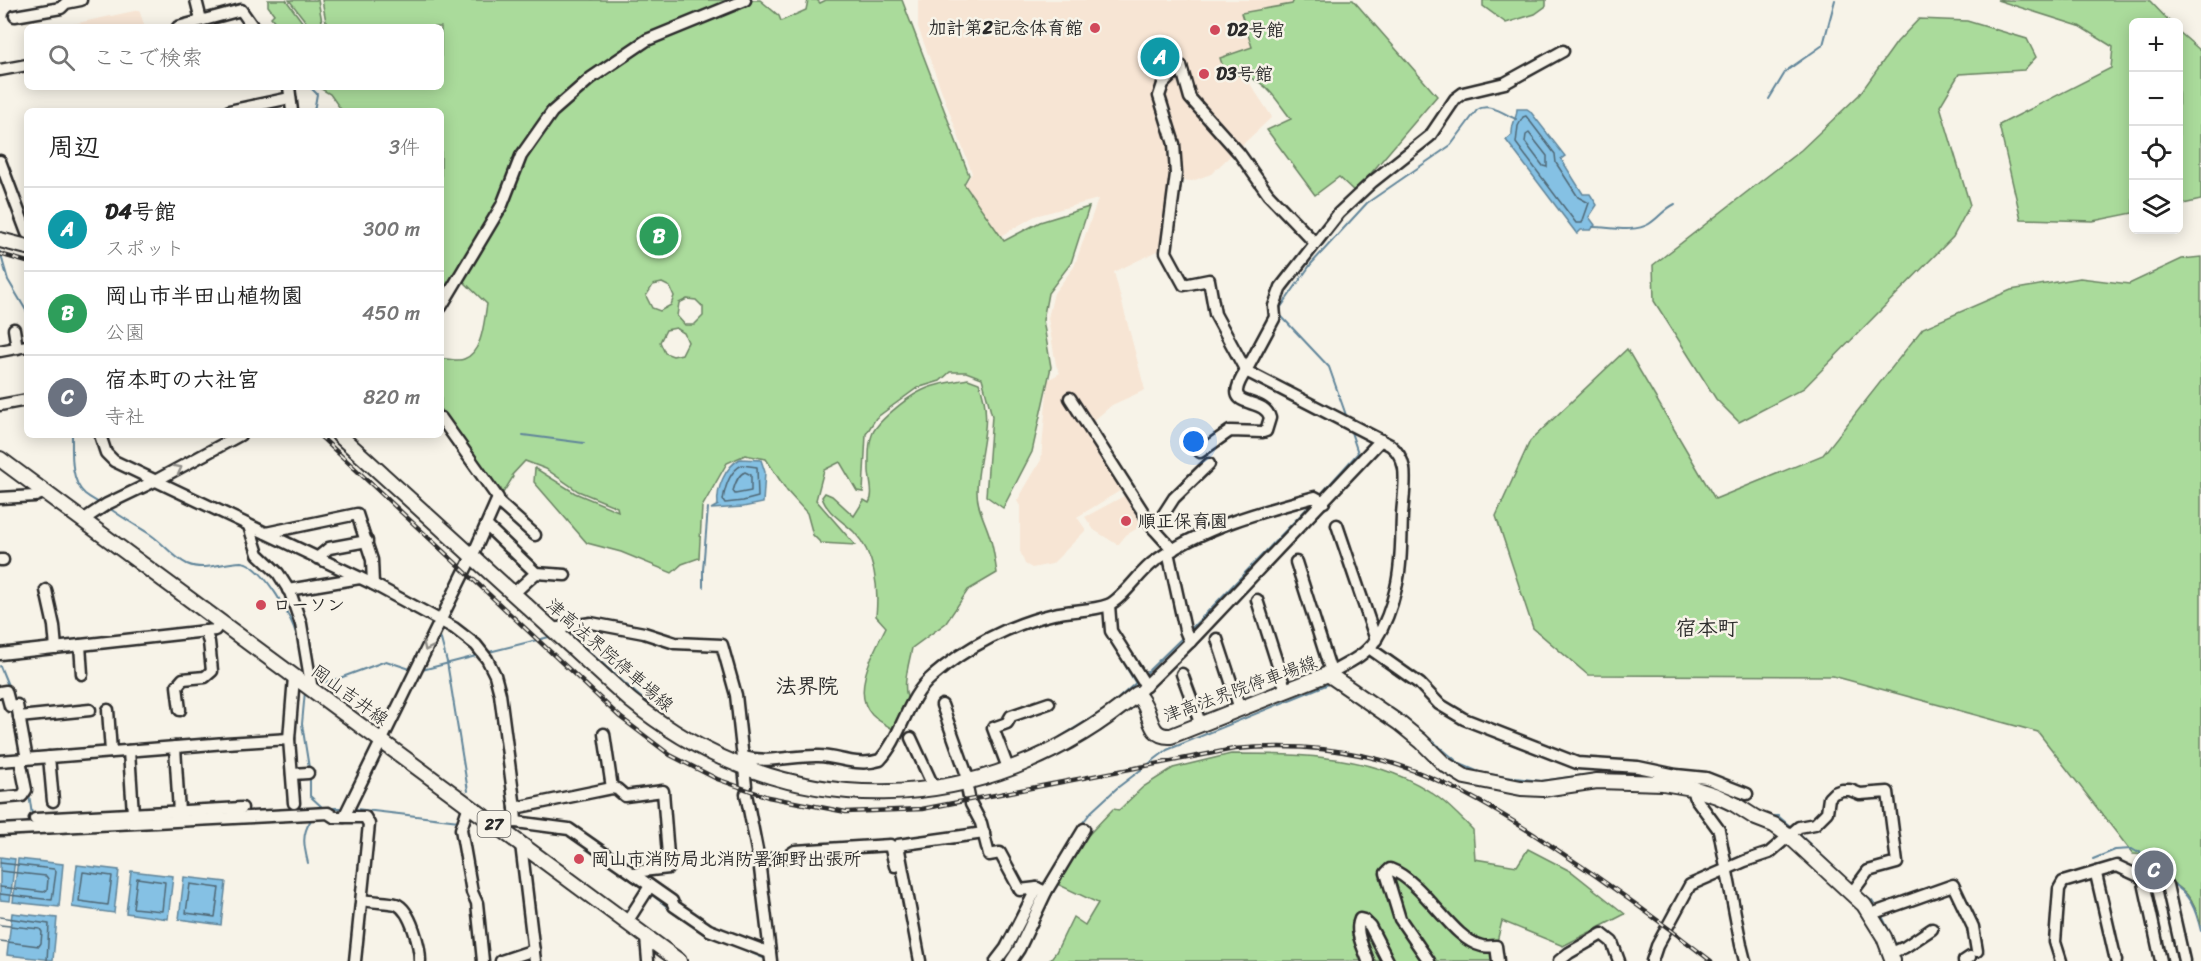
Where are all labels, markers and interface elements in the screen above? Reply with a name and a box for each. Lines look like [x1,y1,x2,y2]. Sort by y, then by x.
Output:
place label: 加計第2記念体育館 [929,12,1083,44]
place label: D2号館 [1227,14,1284,46]
map controls [2129,18,2183,234]
button: + [2129,18,2183,72]
marker: 加計第2記念体育館 [1088,21,1102,35]
marker: D2号館 [1208,23,1222,37]
search box [24,24,444,90]
pin: A [1140,34,1180,80]
text: ここで検索 [93,38,203,77]
icon: search [45,41,78,74]
place label: D3号館 [1216,58,1273,90]
marker: D3号館 [1197,67,1211,81]
button: − [2129,72,2183,126]
text: 周辺 [48,124,100,170]
button: locate [2129,126,2183,180]
text: 3件 [389,130,420,165]
button: layers [2129,180,2183,234]
text: D4号館 [105,192,176,231]
text: A [61,212,74,247]
text: 300 m [363,212,420,247]
pin: B [640,214,678,258]
text: スポット [105,231,185,266]
text: 岡山市半田山植物園 [105,276,303,315]
text: B [61,296,74,331]
text: 450 m [362,296,420,331]
text: 公園 [105,315,145,350]
text: 宿本町の六社宮 [105,360,259,399]
text: C [61,380,74,415]
text: 820 m [363,380,420,415]
text: 寺社 [105,399,145,434]
your location [1179,427,1208,456]
one-way arrow [172,464,182,476]
place label: 順正保育園 [1138,505,1228,537]
marker: 順正保育園 [1119,514,1133,528]
place label: ローソン [273,589,345,621]
street label: 津高法界院停車場線 [538,590,682,720]
marker: ローソン [254,598,268,612]
district label: 宿本町 [1676,609,1739,647]
one-way arrow [423,641,435,652]
street label: 津高法界院停車場線 [1158,646,1322,732]
street label: 岡山吉井線 [304,656,396,734]
district label: 法界院 [776,667,839,705]
road number: 27 [478,811,510,837]
place label: 岡山市消防局北消防署御野出張所 [591,843,861,875]
pin: C [2134,848,2174,892]
marker: 岡山市消防局北消防署御野出張所 [572,852,586,866]

